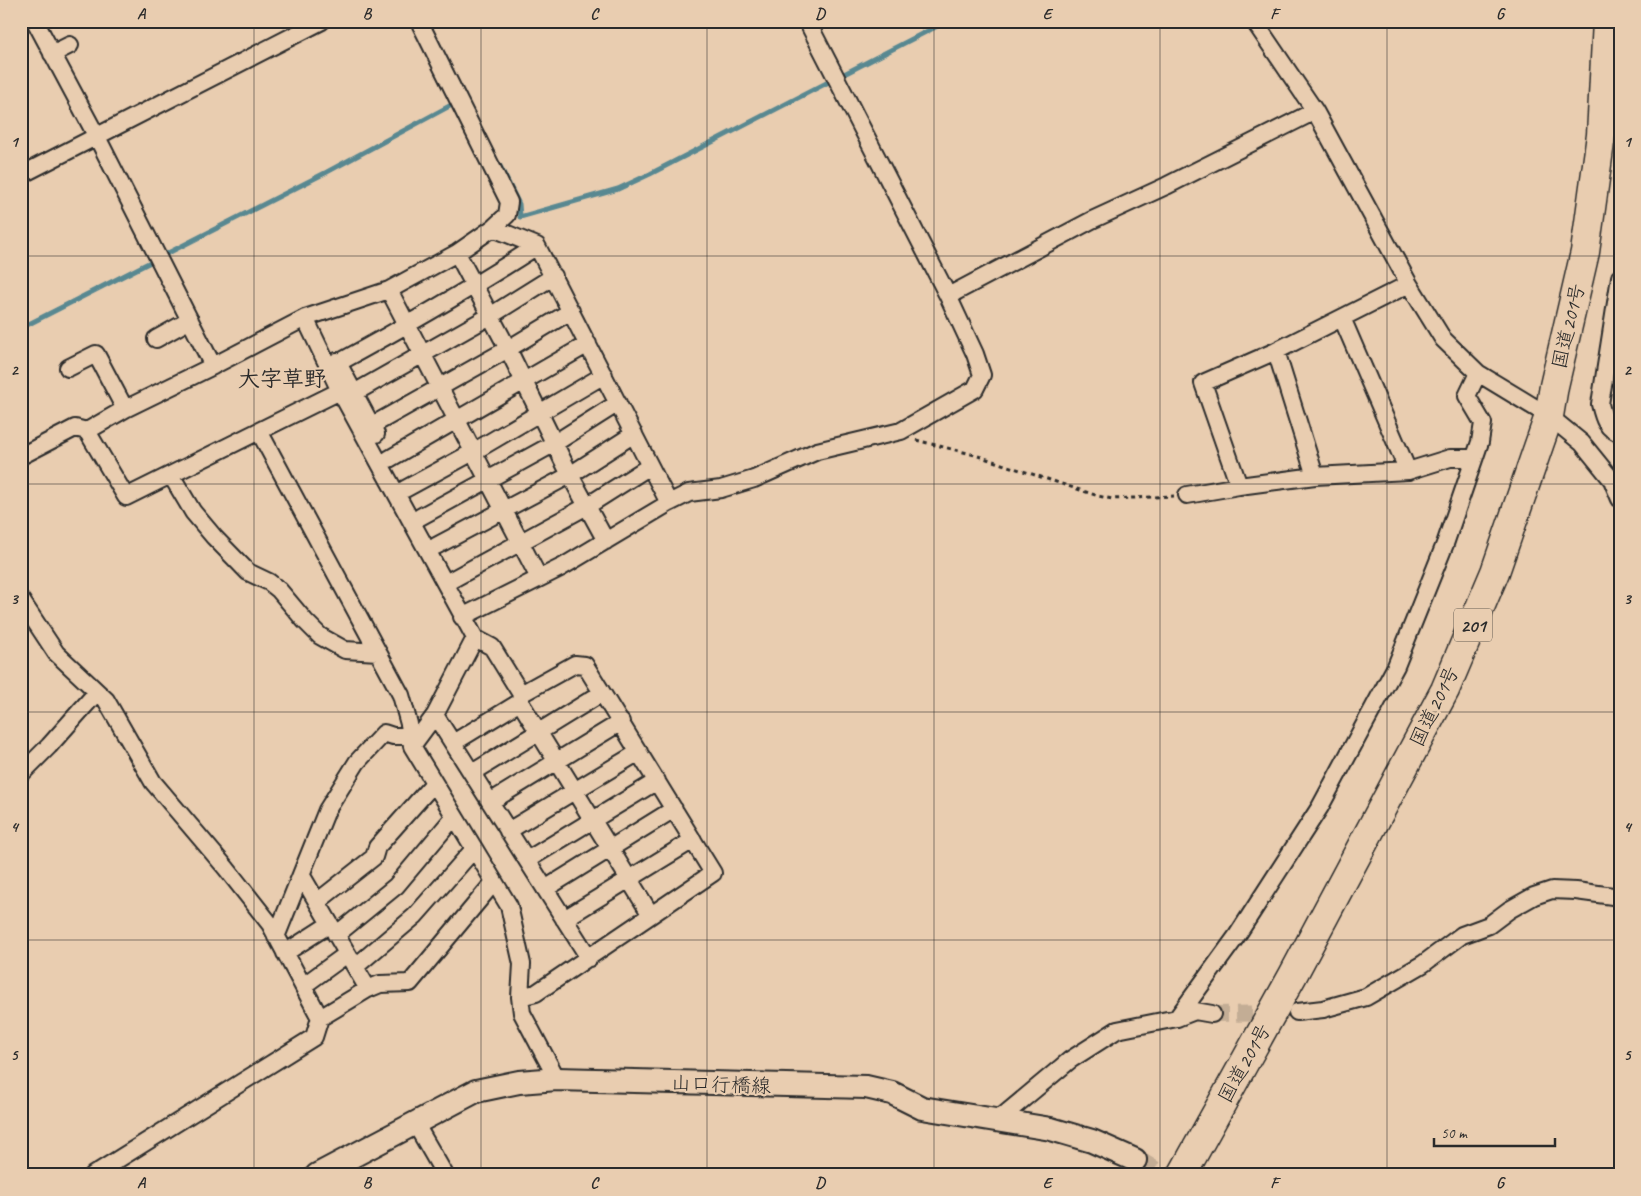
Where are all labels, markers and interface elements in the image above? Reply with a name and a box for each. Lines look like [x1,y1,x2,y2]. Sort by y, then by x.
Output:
text: A [137,4,147,24]
text: B [363,4,373,24]
text: C [590,4,600,24]
text: D [815,4,826,24]
text: E [1043,4,1054,24]
text: F [1270,4,1281,24]
text: G [1496,4,1506,24]
text: 1 [10,132,19,152]
text: 1 [1623,132,1632,152]
street label: 国道201号 [1547,281,1590,371]
text: 2 [10,360,19,380]
text: 2 [1623,360,1632,380]
district label: 大字草野 [238,365,326,393]
text: 3 [10,589,19,609]
text: 3 [1623,589,1632,609]
road number: 201 [1454,608,1492,642]
street label: 国道201号 [1404,662,1465,751]
text: 4 [10,817,19,837]
text: 4 [1623,817,1632,837]
street label: 国道201号 [1212,1019,1276,1107]
text: 5 [11,1045,20,1065]
text: 5 [1624,1045,1633,1065]
street label: 山口行橋線 [671,1070,771,1099]
scale bar [1434,1116,1555,1148]
text: 50 m [1441,1124,1468,1143]
text: A [137,1173,147,1193]
text: B [363,1173,373,1193]
text: C [590,1173,600,1193]
text: D [815,1173,826,1193]
text: E [1043,1173,1054,1193]
text: F [1270,1173,1281,1193]
text: G [1496,1173,1506,1193]

